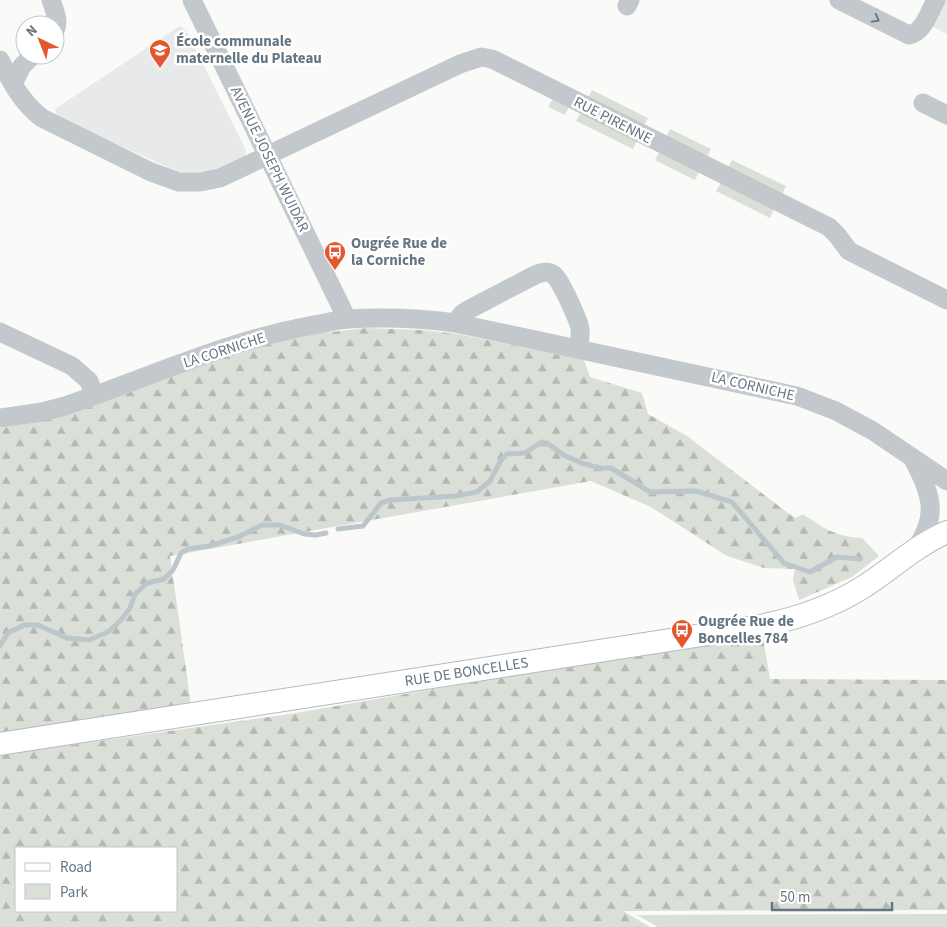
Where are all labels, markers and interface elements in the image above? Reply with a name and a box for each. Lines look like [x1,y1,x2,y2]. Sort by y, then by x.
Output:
one-way arrow [871,13,880,23]
north arrow [15,15,65,65]
text: N [22,21,42,42]
place label: École communale maternelle du Plateau [176,31,322,69]
school or university icon: École communale maternelle du Plateau [148,38,172,69]
street label: AVENUE JOSEPH WUIDAR [225,83,314,236]
street label: RUE PIRENNE [570,92,656,149]
place label: Ougrée Rue de la Corniche [351,233,447,271]
bus stop icon: Ougrée Rue de la Corniche [323,240,347,271]
street label: LA CORNICHE [180,327,268,374]
street label: LA CORNICHE [709,367,797,406]
place label: Ougrée Rue de Boncelles 784 [698,611,794,649]
bus stop icon: Ougrée Rue de Boncelles 784 [670,618,694,649]
street label: RUE DE BONCELLES [403,652,530,692]
legend [15,847,178,912]
text: Road [60,857,92,878]
scale bar [772,880,892,912]
text: Park [60,882,89,903]
text: 50 m [780,887,810,908]

